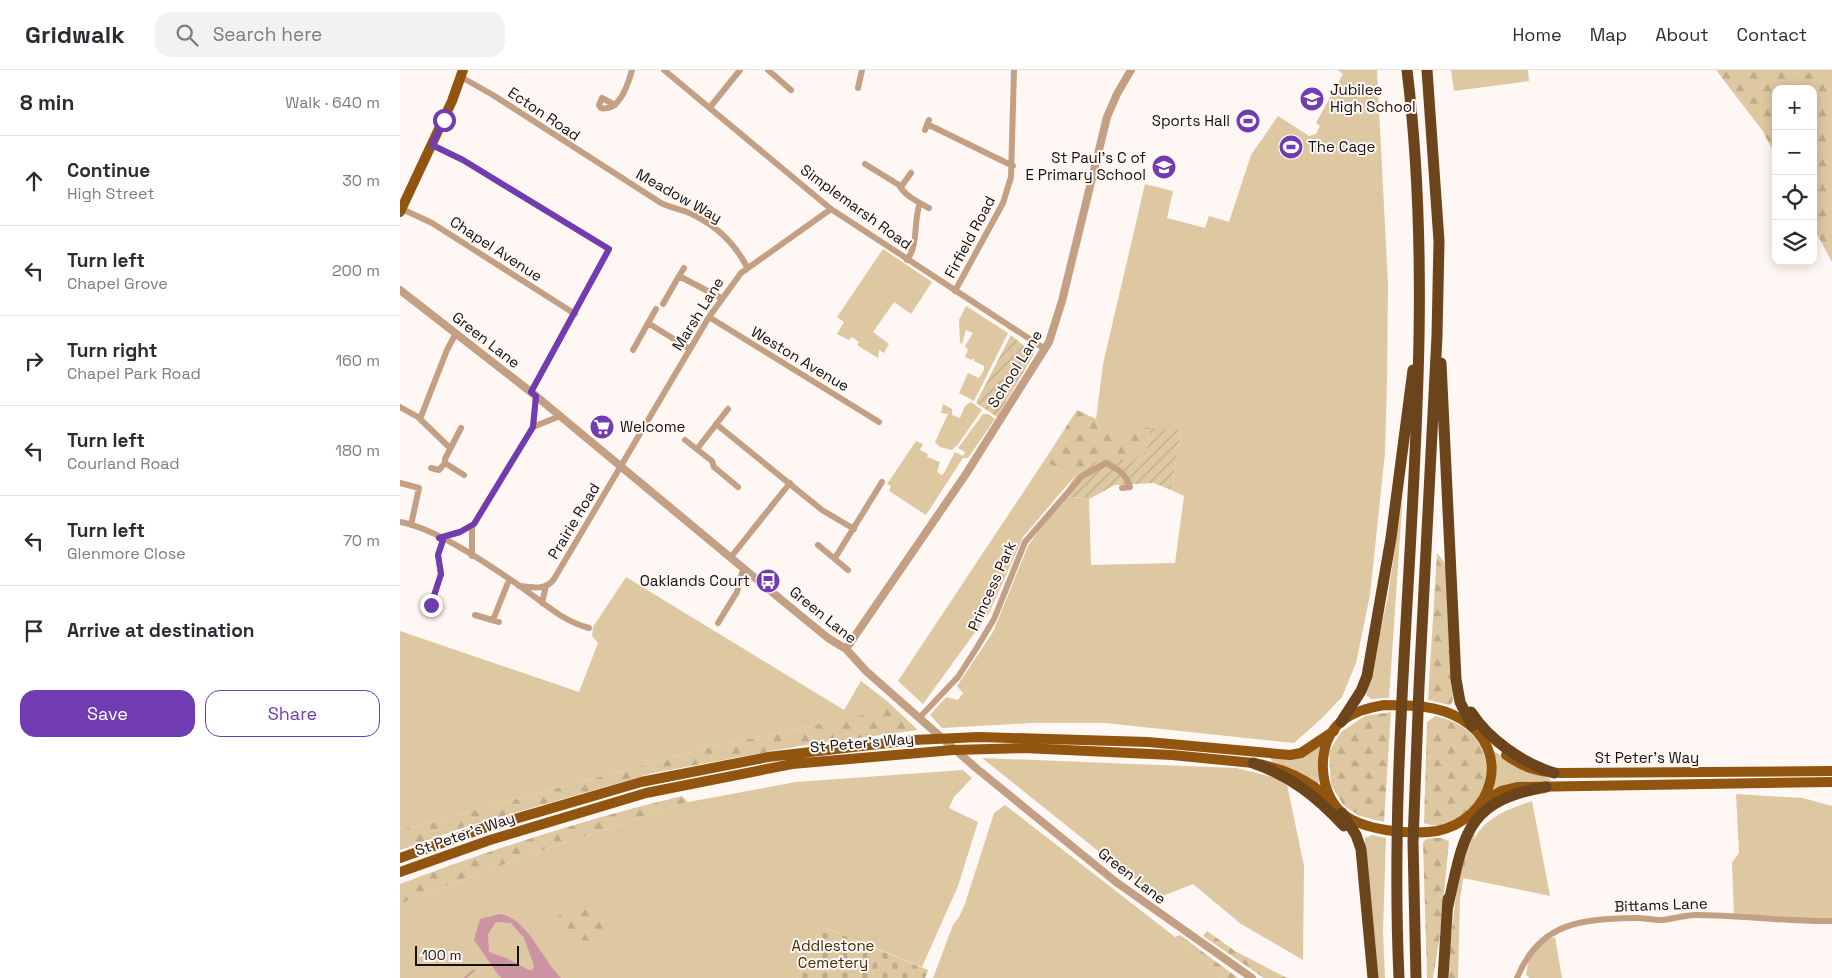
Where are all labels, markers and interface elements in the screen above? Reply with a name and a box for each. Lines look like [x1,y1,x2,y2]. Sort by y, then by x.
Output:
search box [155,12,505,57]
text: Gridwalk [25,19,125,50]
icon: search [173,21,201,49]
text: Search here [213,22,322,47]
text: Home [1513,23,1562,46]
text: Map [1590,23,1627,46]
text: About [1655,23,1709,46]
text: Contact [1737,23,1807,46]
place label: Jubilee High School [1330,80,1416,116]
street label: Ecton Road [505,83,584,145]
map controls [1772,85,1817,265]
button: + [1772,85,1817,130]
school or university icon: Jubilee High School [1299,86,1325,112]
text: 8 min [20,89,74,116]
text: Walk · 640 m [285,92,380,113]
sports icon: Sports Hall [1235,108,1261,134]
route start [433,109,456,132]
place label: Sports Hall [1152,111,1230,130]
button: − [1772,130,1817,175]
sports icon: The Cage [1278,134,1304,160]
place label: The Cage [1308,137,1375,156]
place label: St Paul's C of E Primary School [1026,148,1146,184]
school or university icon: St Paul's C of E Primary School [1151,154,1177,180]
text: Continue [67,158,150,183]
street label: Simplemarsh Road [797,160,916,253]
street label: Meadow Way [633,164,726,227]
icon: ahead [20,167,48,195]
text: 30 m [342,170,380,191]
button: locate [1772,175,1817,220]
text: High Street [67,183,155,204]
street label: Firfield Road [940,192,999,281]
street label: Chapel Avenue [447,212,546,286]
button: layers [1772,220,1817,265]
text: Turn left [67,248,145,273]
icon: left [20,257,48,285]
text: 200 m [332,260,380,281]
text: Chapel Grove [67,273,168,294]
street label: Marsh Lane [668,273,728,354]
street label: Green Lane [449,307,524,372]
street label: Weston Avenue [748,322,853,395]
street label: School Lane [983,326,1046,411]
text: Turn right [67,338,157,363]
icon: right [20,347,48,375]
text: 160 m [335,350,380,371]
text: Chapel Park Road [67,363,201,384]
supermarket icon: Welcome [589,414,615,440]
place label: Welcome [620,417,686,436]
text: Turn left [67,428,145,453]
icon: left [20,437,48,465]
text: 180 m [335,440,380,461]
text: Courland Road [67,453,180,474]
street label: Prairie Road [543,479,604,562]
text: Turn left [67,518,145,543]
icon: left [20,527,48,555]
text: 70 m [343,530,380,551]
street label: Princess Park [963,538,1020,634]
text: Glenmore Close [67,543,186,564]
bus stop icon: Oaklands Court [755,568,781,594]
place label: Oaklands Court [640,571,750,590]
street label: Green Lane [786,582,861,648]
route end [420,594,443,617]
icon: arrive [20,617,48,645]
text: Arrive at destination [67,618,255,643]
button: Save [20,690,195,737]
button: Share [205,690,380,737]
street label: St Peter's Way [809,728,915,757]
street label: St Peter's Way [1595,748,1699,767]
street label: St Peter's Way [412,808,517,860]
street label: Green Lane [1095,843,1170,908]
street label: Bittams Lane [1614,893,1708,916]
park label: Addlestone Cemetery [791,936,875,972]
scale bar [415,943,519,966]
text: 100 m [422,946,461,964]

